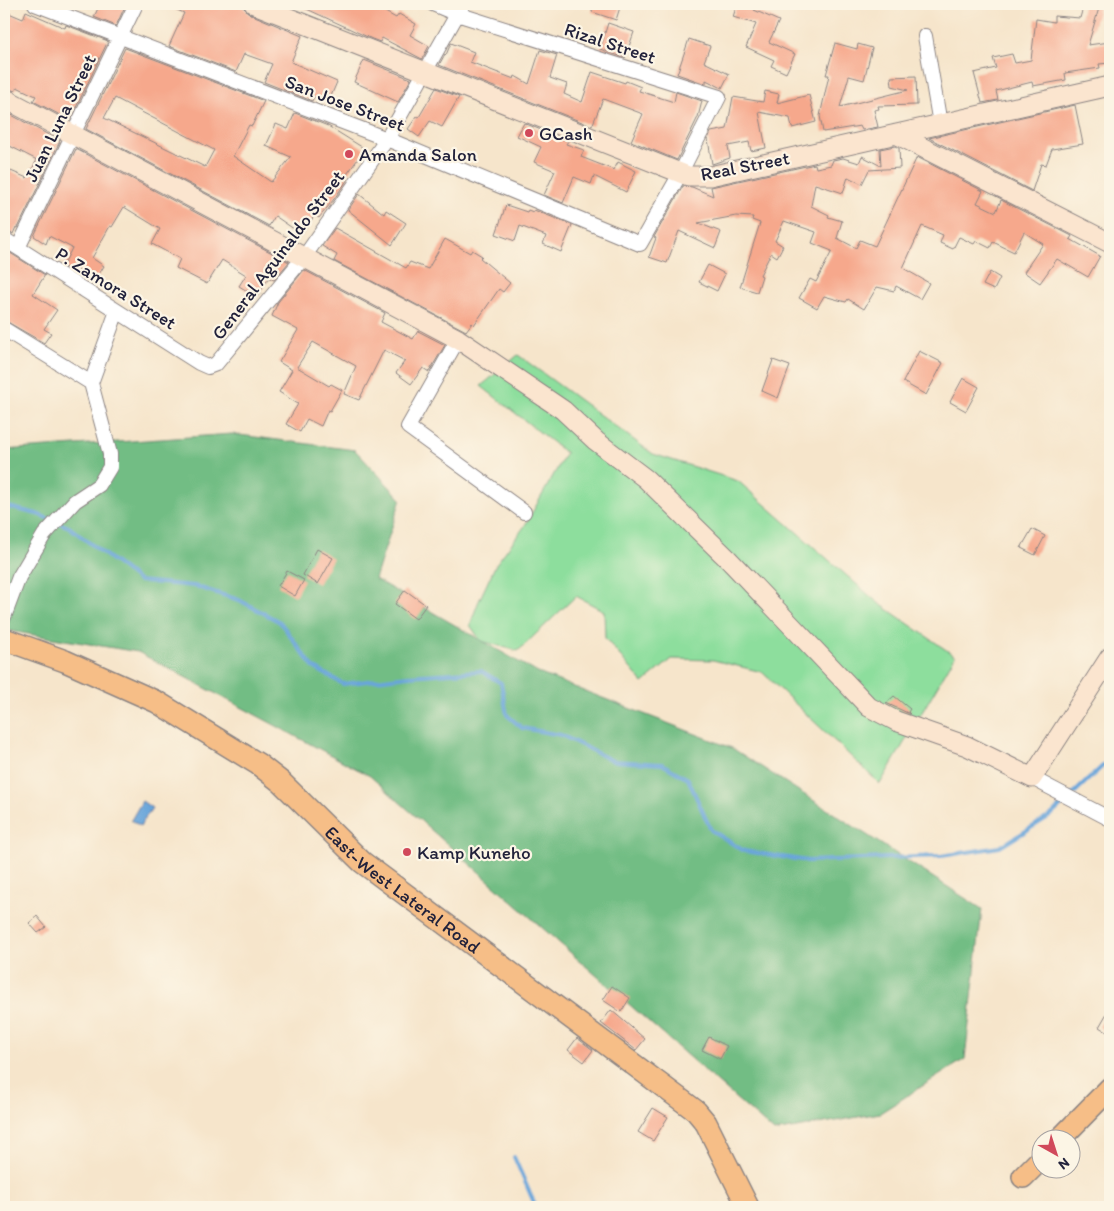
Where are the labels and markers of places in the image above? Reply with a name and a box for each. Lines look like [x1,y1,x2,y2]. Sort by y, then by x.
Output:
place label: GCash [539,122,593,145]
marker: GCash [523,127,535,139]
place label: Amanda Salon [359,143,477,166]
marker: Amanda Salon [343,148,355,160]
place label: Kamp Kuneho [417,841,531,864]
marker: Kamp Kuneho [401,846,413,858]

